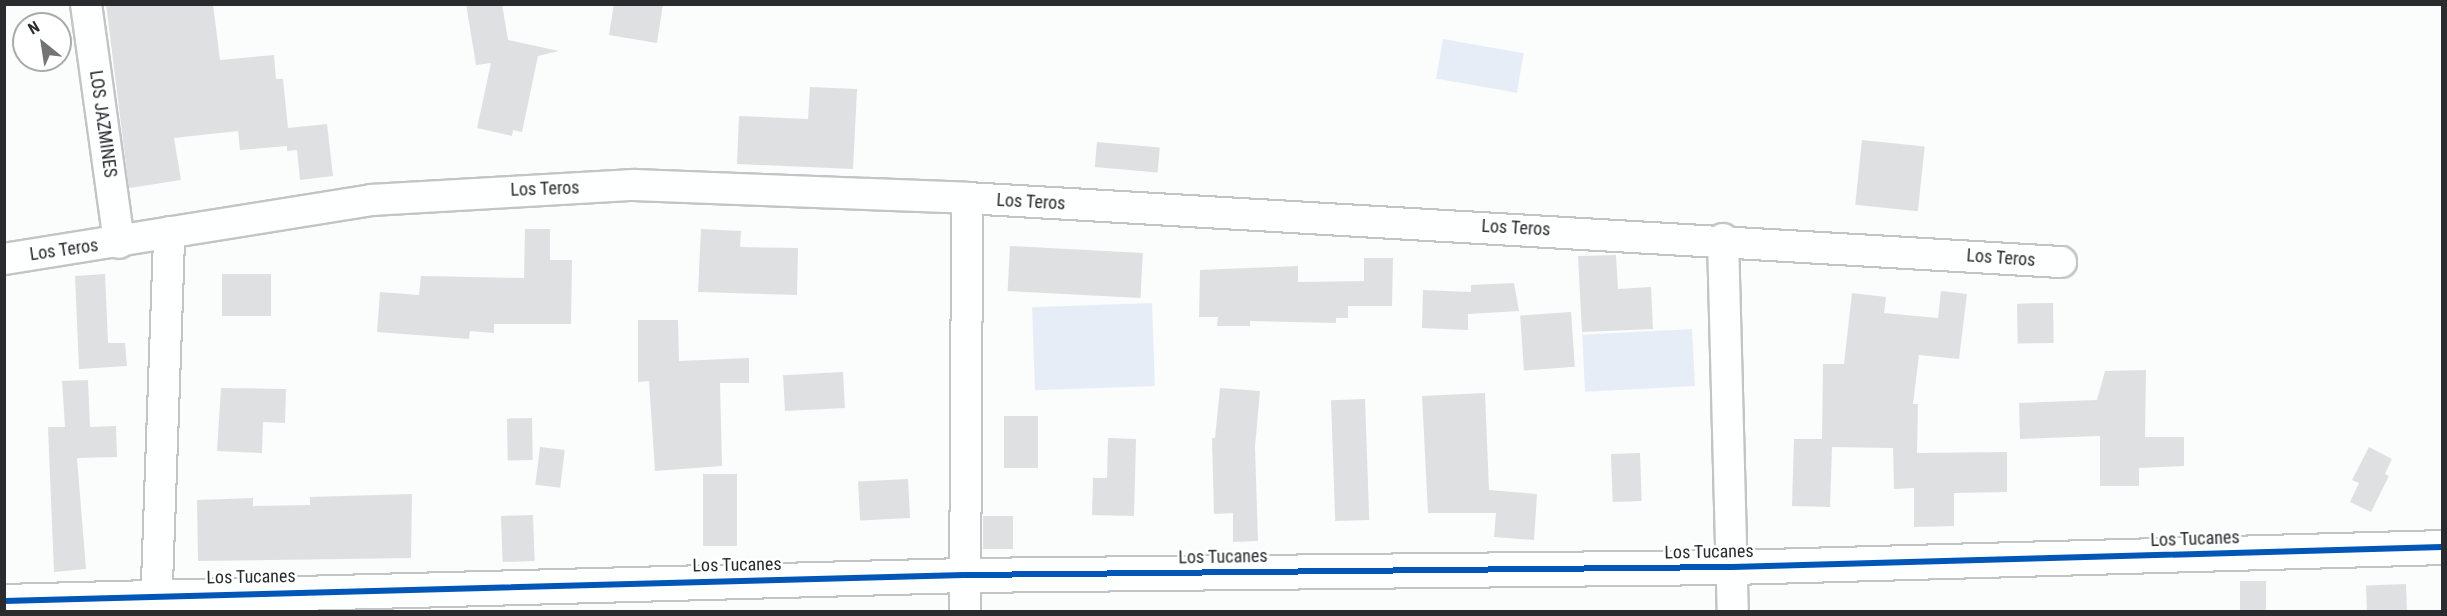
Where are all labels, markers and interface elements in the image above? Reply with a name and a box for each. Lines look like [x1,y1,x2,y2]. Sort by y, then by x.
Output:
north arrow [12,12,72,72]
text: N [25,17,43,38]
street label: LOS JAZMINES [85,69,121,179]
street label: Los Teros [510,177,580,201]
street label: Los Teros [996,189,1066,215]
street label: Los Teros [1481,215,1551,241]
street label: Los Teros [28,234,100,266]
street label: Los Teros [1966,245,2036,271]
street label: Los Tucanes [2150,527,2240,551]
street label: Los Tucanes [1664,540,1754,564]
street label: Los Tucanes [1178,545,1268,569]
street label: Los Tucanes [692,553,782,577]
street label: Los Tucanes [206,565,296,589]

